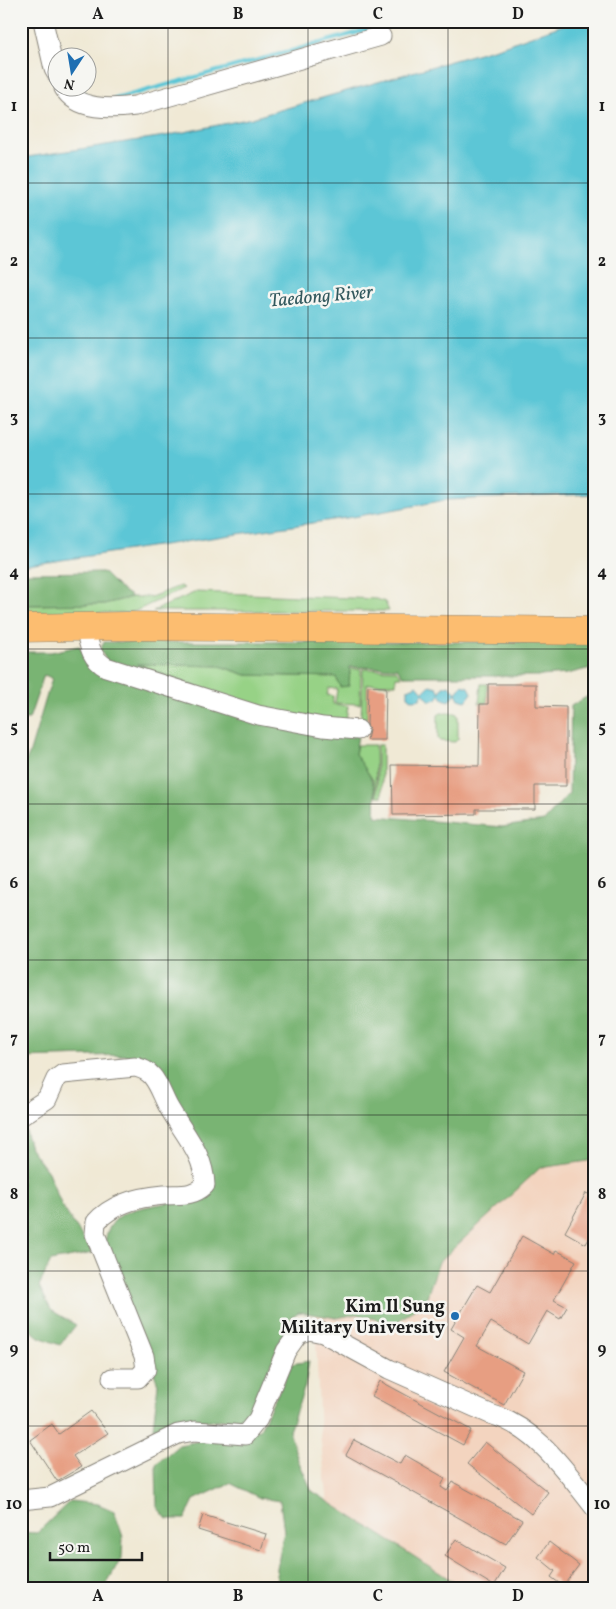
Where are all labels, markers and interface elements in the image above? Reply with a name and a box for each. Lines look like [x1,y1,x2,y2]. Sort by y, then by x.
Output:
text: A [92,4,104,26]
text: B [233,4,244,26]
text: C [373,4,383,26]
text: D [512,4,524,26]
north arrow [48,48,98,98]
text: N [63,73,77,94]
text: 1 [11,96,17,118]
text: 1 [599,96,605,118]
text: 2 [10,251,18,273]
text: 2 [598,251,606,273]
water label: Taedong River [268,279,375,314]
text: 3 [10,407,18,429]
text: 3 [598,407,606,429]
text: 4 [9,562,19,584]
text: 4 [597,562,607,584]
text: 5 [10,717,18,739]
text: 5 [598,717,606,739]
text: 6 [10,873,19,895]
text: 6 [598,873,607,895]
text: 7 [10,1028,18,1050]
text: 7 [598,1028,606,1050]
text: 8 [10,1184,18,1206]
text: 8 [598,1184,606,1206]
place label: Kim Il Sung Military University [281,1295,445,1341]
marker: Kim Il Sung Military University [449,1310,461,1322]
text: 9 [10,1339,19,1361]
text: 9 [598,1339,607,1361]
text: 10 [6,1494,22,1516]
text: 10 [594,1494,610,1516]
scale bar [50,1529,142,1561]
text: 50 m [58,1538,90,1559]
text: A [92,1586,104,1608]
text: B [233,1586,244,1608]
text: C [373,1586,383,1608]
text: D [512,1586,524,1608]

